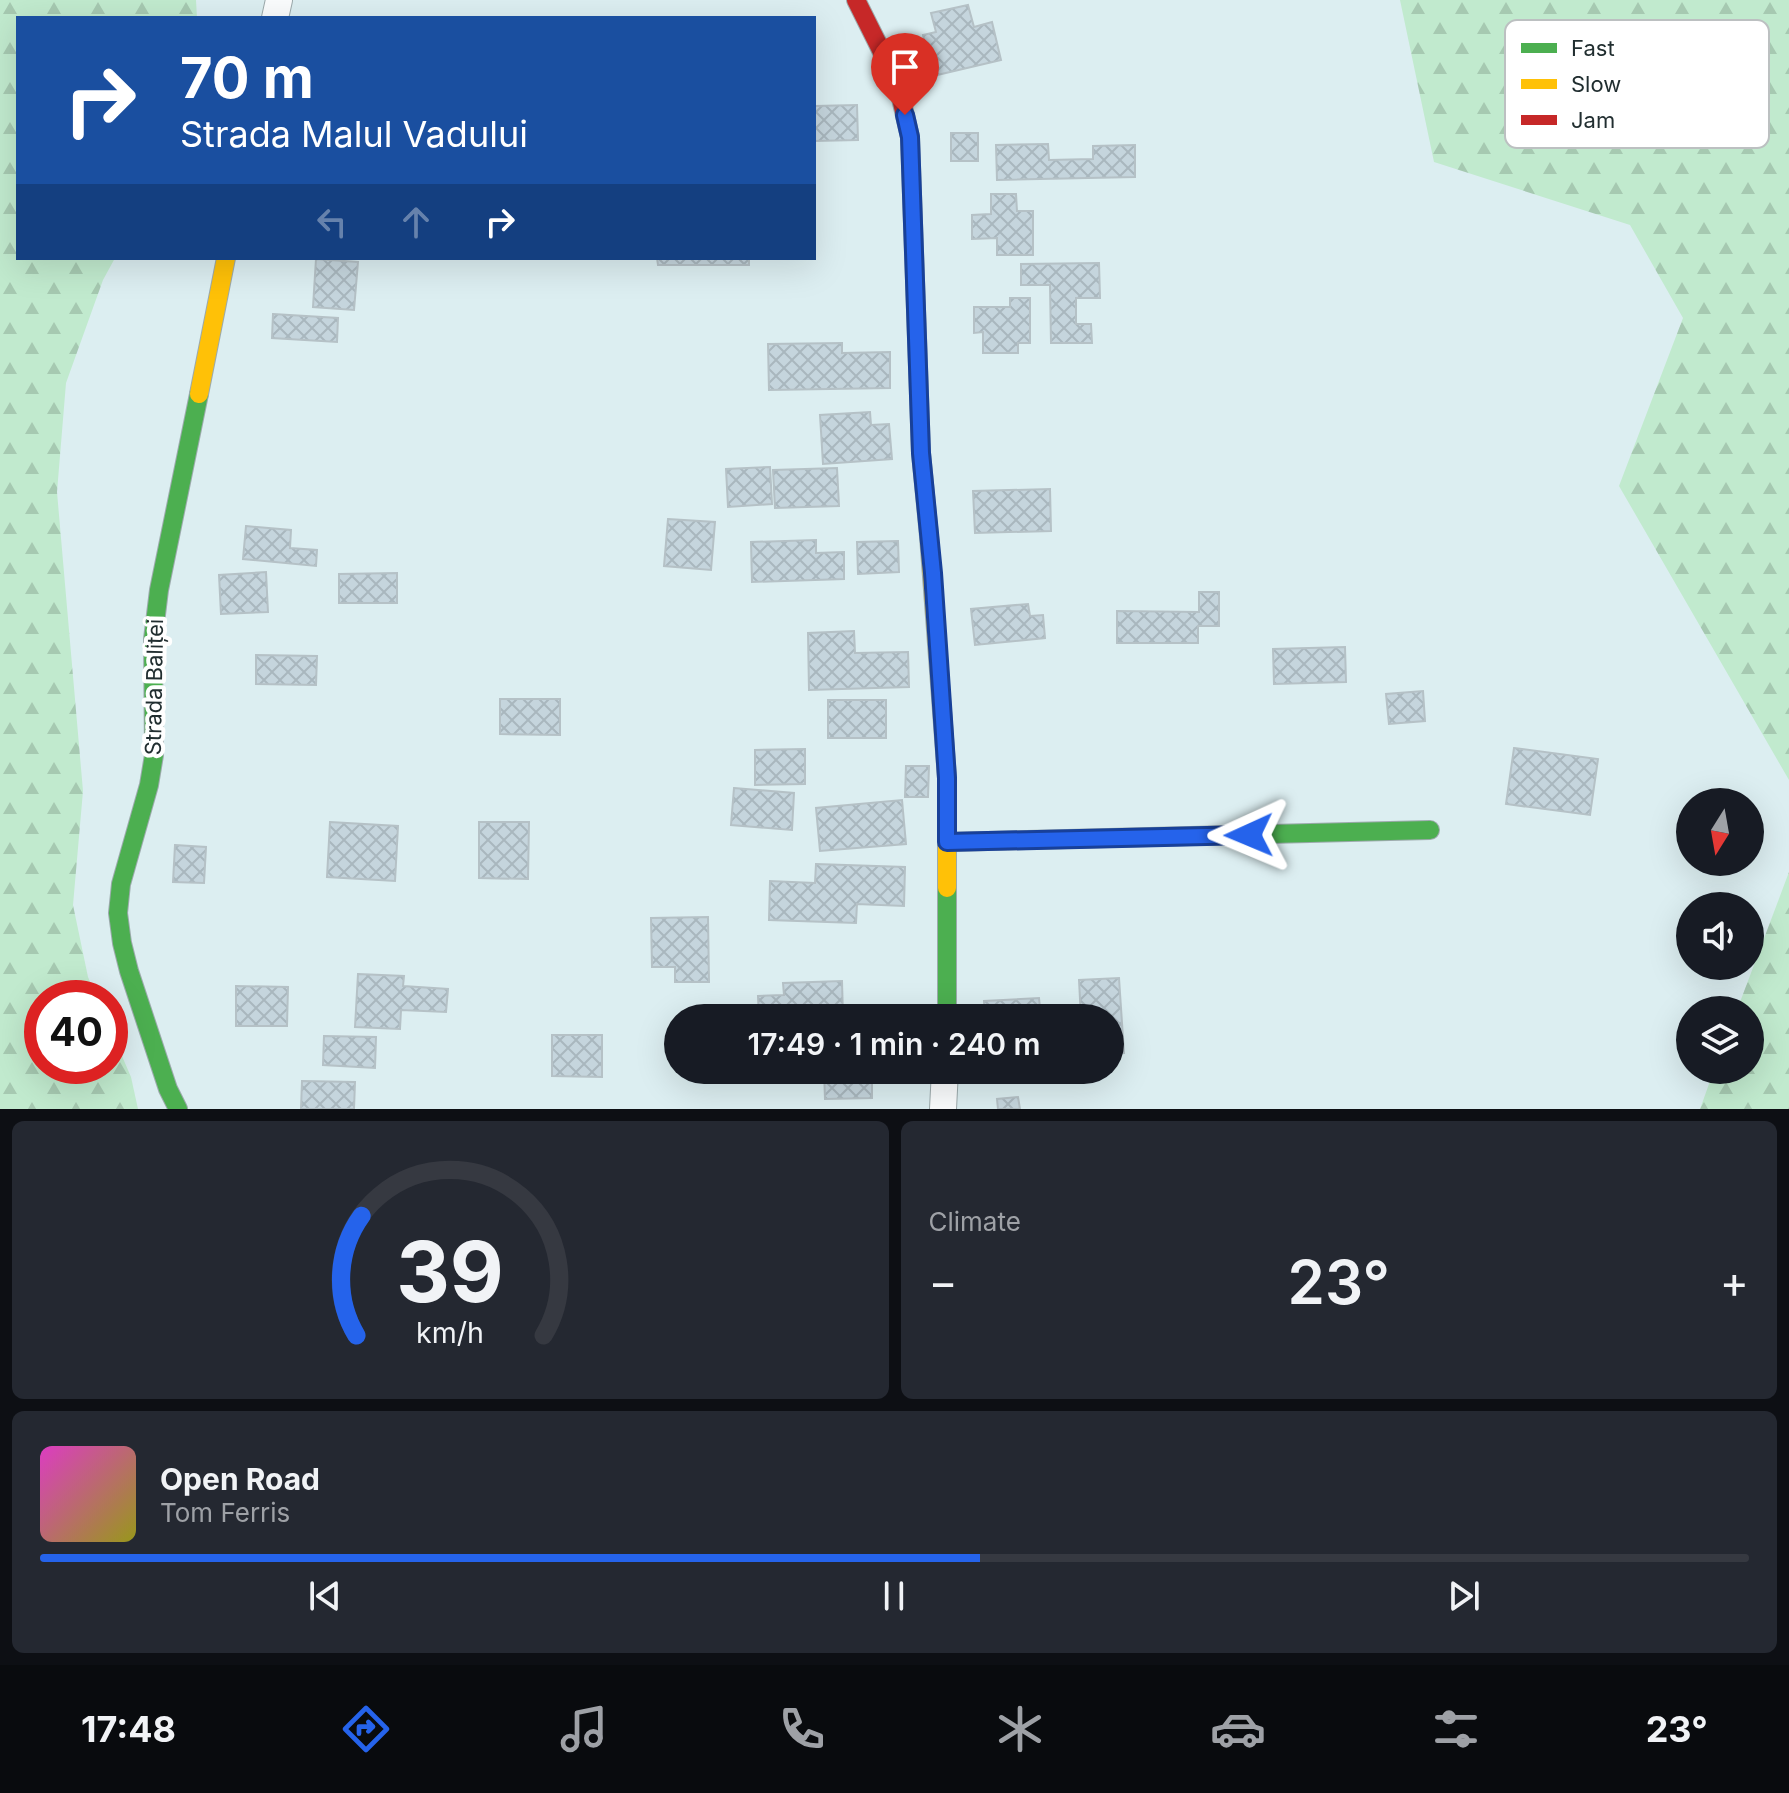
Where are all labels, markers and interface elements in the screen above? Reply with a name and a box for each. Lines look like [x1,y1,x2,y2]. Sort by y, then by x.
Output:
legend [1505,20,1769,148]
pin [871,33,939,115]
text: Fast [1571,35,1615,61]
text: 70 m [180,44,314,112]
icon: arrive [883,45,927,89]
icon: right [48,48,152,152]
text: Slow [1571,71,1621,97]
text: Jam [1571,107,1615,133]
text: Strada Malul Vadului [180,112,528,156]
icon: left [310,200,354,244]
icon: ahead [394,200,438,244]
icon: right [478,200,522,244]
street label: Strada Baliței [140,619,169,755]
north arrow [1676,788,1764,876]
map controls [1676,788,1764,1084]
position arrow [1207,793,1291,877]
button: sound [1676,892,1764,980]
speed limit sign: 40 [24,980,128,1084]
button: layers [1676,996,1764,1084]
text: 17:49 · 1 min · 240 m [747,1026,1041,1062]
text: Climate [929,1206,1021,1237]
text: 39 [396,1221,504,1322]
text: 23° [1288,1246,1390,1318]
text: − [929,1255,958,1309]
text: + [1720,1255,1749,1309]
text: km/h [416,1315,484,1350]
text: Open Road [160,1461,320,1497]
text: Tom Ferris [160,1497,290,1528]
icon: previous [303,1574,347,1618]
icon: pause [872,1574,916,1618]
icon: next [1442,1574,1486,1618]
icon: directions [338,1701,394,1757]
icon: music [556,1701,612,1757]
icon: phone [774,1701,830,1757]
icon: climate [992,1701,1048,1757]
icon: car [1210,1701,1266,1757]
icon: filters [1428,1701,1484,1757]
text: 17:48 [81,1707,176,1751]
text: 23° [1646,1707,1708,1751]

